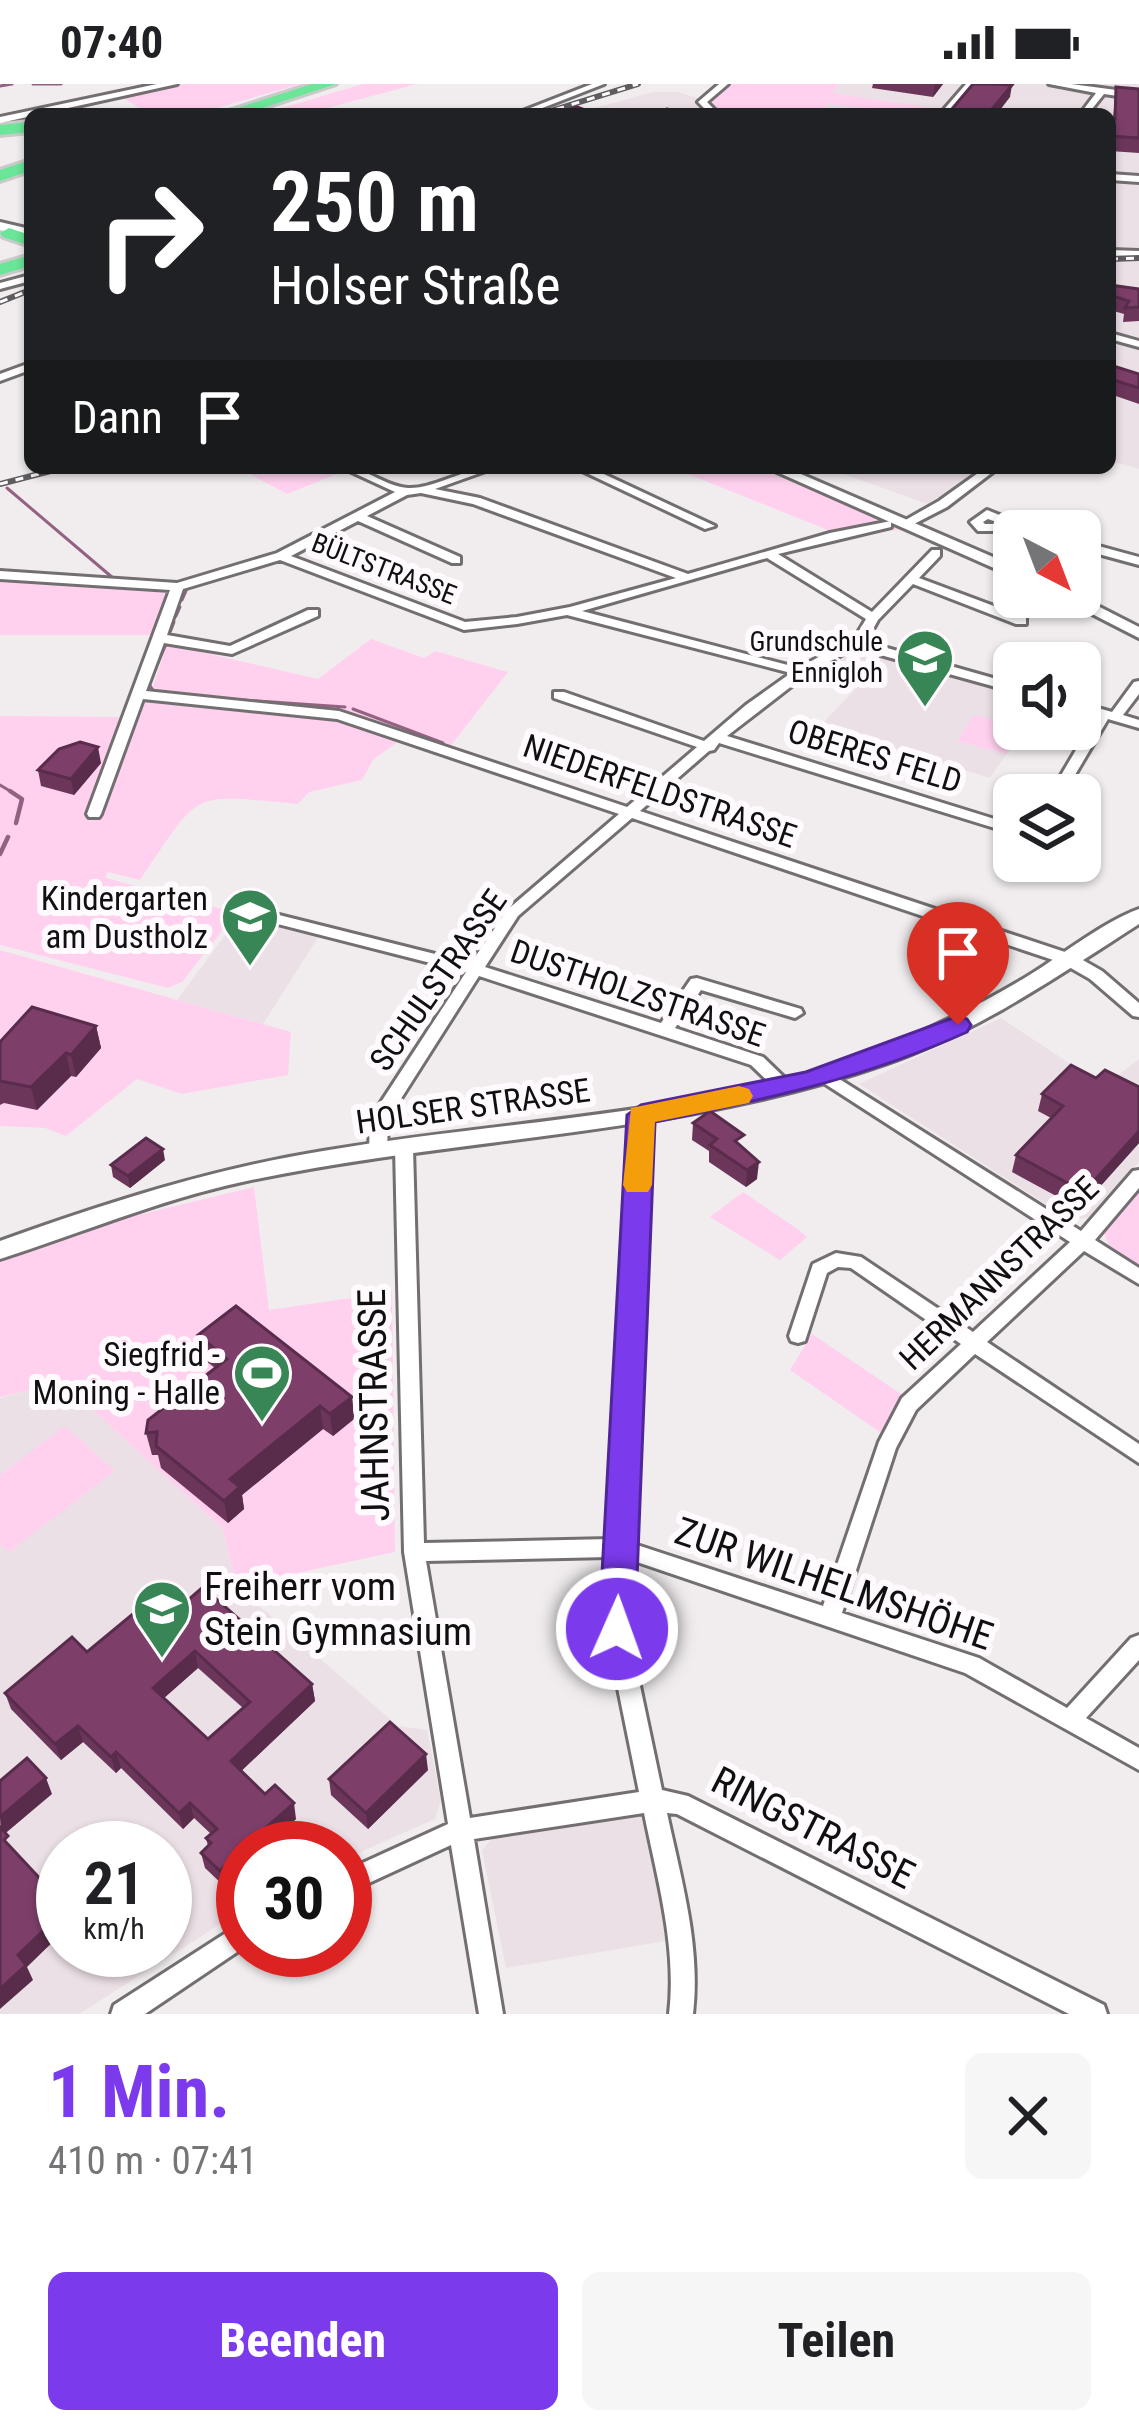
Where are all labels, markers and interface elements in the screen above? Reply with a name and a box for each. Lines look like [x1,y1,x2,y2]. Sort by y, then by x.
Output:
text: 07:40 [60,16,163,69]
text: 250 m [270,153,479,252]
icon: right [72,156,228,312]
text: Holser Straße [270,254,561,317]
icon: arrive [187,384,253,450]
text: Dann [72,391,163,444]
north arrow [993,510,1101,618]
map controls [993,510,1101,882]
street label: BÜLTSTRASSE [307,527,461,611]
place label: Grundschule Ennigloh [750,626,883,689]
school or university icon: Grundschule Ennigloh [894,627,956,709]
button: sound [993,642,1101,750]
street label: OBERES FELD [783,711,967,801]
street label: NIEDERFELDSTRASSE [518,726,802,856]
button: layers [993,774,1101,882]
place label: Kindergarten am Dustholz [41,879,208,956]
street label: SCHULSTRASSE [361,882,515,1078]
school or university icon: Kindergarten am Dustholz [219,886,281,968]
pin [907,902,1009,1025]
icon: arrive [925,920,991,986]
street label: DUSTHOLZSTRASSE [506,931,770,1055]
street label: HOLSER STRASSE [353,1070,593,1142]
street label: HERMANNSTRASSE [892,1168,1106,1378]
street label: JAHNSTRASSE [349,1288,399,1522]
place label: Siegfrid - Moning - Halle [32,1335,220,1412]
sports icon: Siegfrid - Moning - Halle [231,1342,293,1424]
street label: ZUR WILHELMSHÖHE [669,1508,999,1660]
place label: Freiherr vom Stein Gymnasium [204,1564,472,1655]
position arrow [554,1566,680,1692]
school or university icon: Freiherr vom Stein Gymnasium [131,1578,193,1660]
street label: RINGSTRASSE [704,1757,922,1899]
speed limit sign: 30 [216,1821,372,1977]
text: 21 [84,1848,144,1919]
text: km/h [83,1911,145,1946]
text: 1 Min. [48,2050,230,2135]
button: close [965,2053,1091,2179]
text: 410 m · 07:41 [48,2138,258,2184]
button: Beenden [48,2272,558,2410]
button: Teilen [582,2272,1091,2410]

